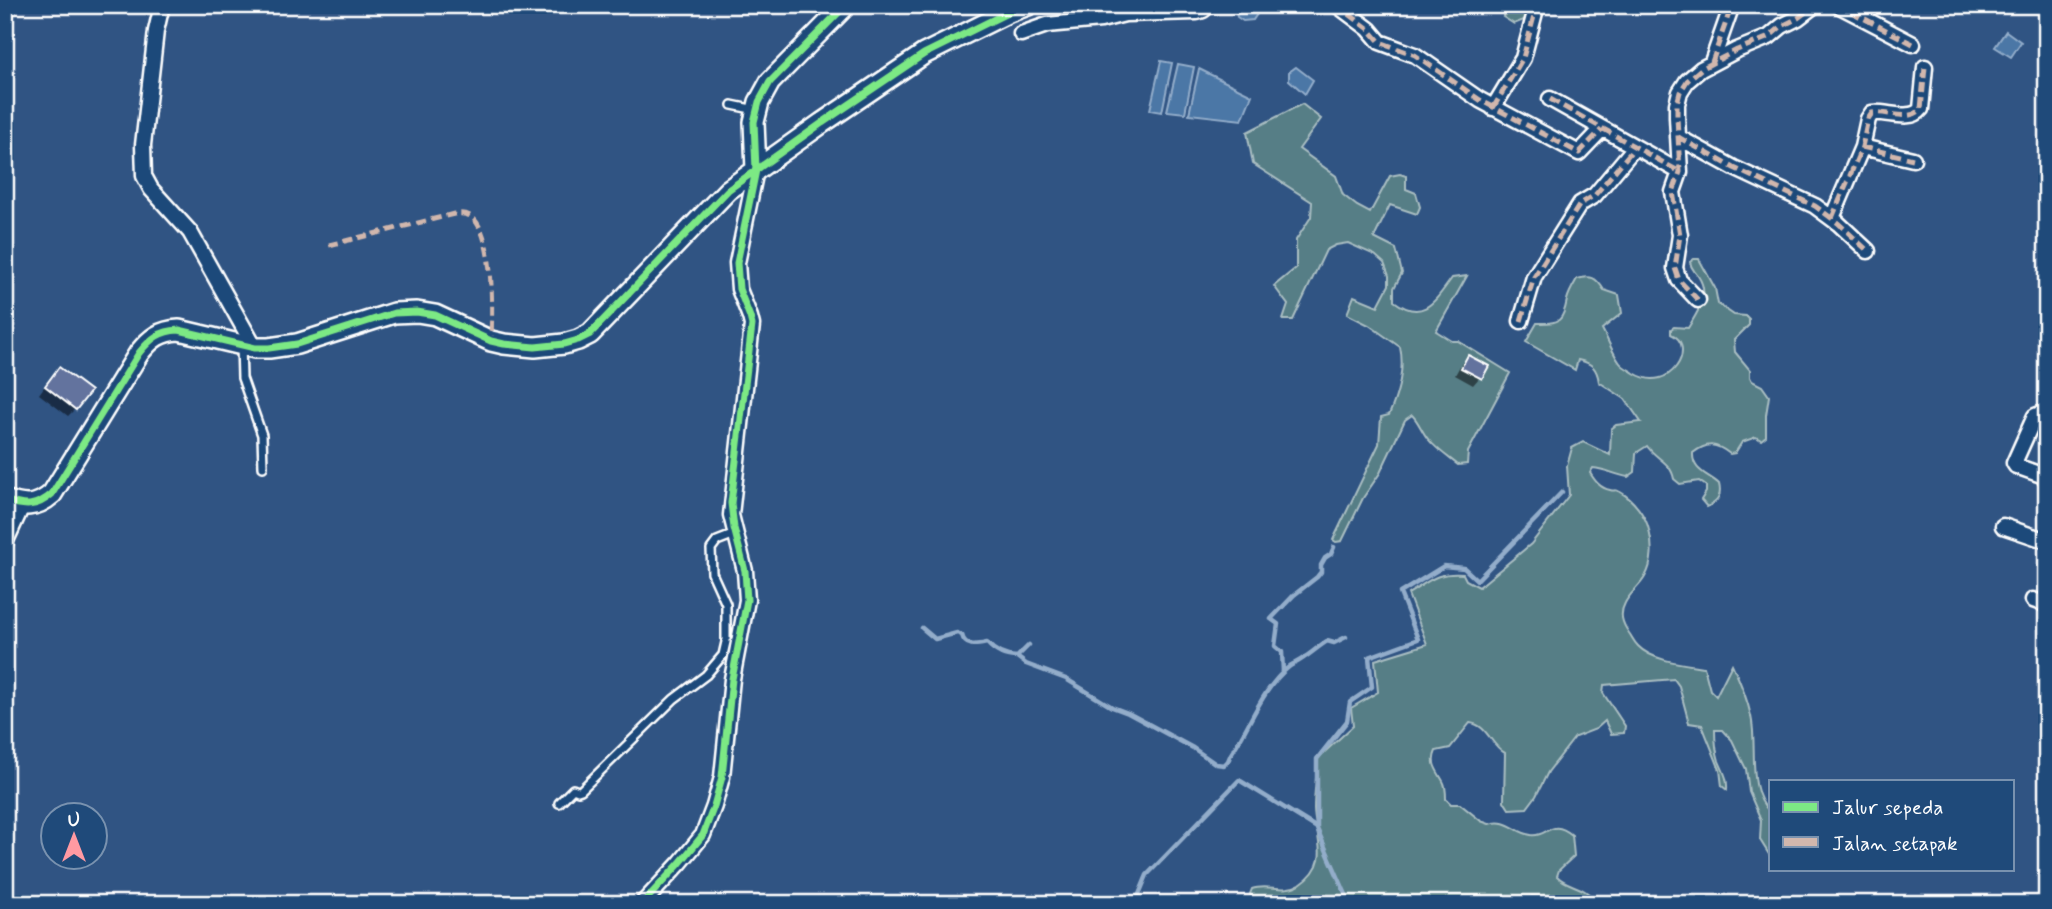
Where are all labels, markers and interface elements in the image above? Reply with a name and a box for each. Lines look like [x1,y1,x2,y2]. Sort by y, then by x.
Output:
legend [1769,780,2014,870]
text: Jalur sepeda [1832,794,1943,822]
north arrow [38,800,108,870]
text: U [68,808,80,833]
text: Jalan setapak [1832,830,1958,858]

